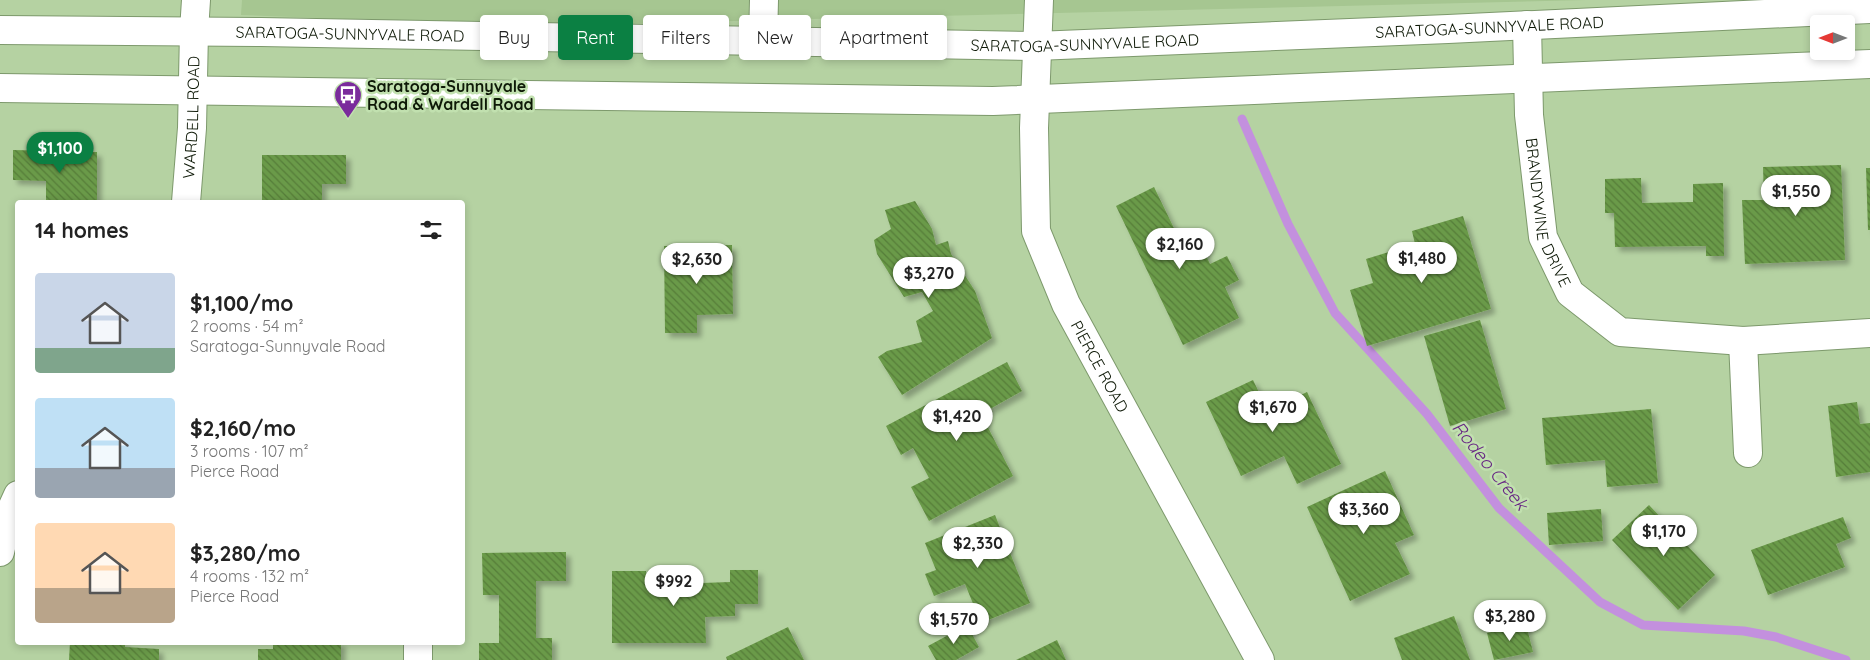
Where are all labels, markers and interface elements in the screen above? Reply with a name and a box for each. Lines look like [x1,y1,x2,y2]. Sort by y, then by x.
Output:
street label: SARATOGA-SUNNYVALE ROAD [1375,12,1604,42]
chip: Buy [480,15,548,60]
chip: Rent [558,15,633,60]
chip: Filters [643,15,729,60]
chip: New [739,15,811,60]
chip: Apartment [821,15,947,60]
north arrow [1810,15,1855,60]
map controls [1810,15,1855,60]
street label: SARATOGA-SUNNYVALE ROAD [236,22,465,46]
street label: SARATOGA-SUNNYVALE ROAD [970,29,1200,56]
street label: WARDELL ROAD [178,56,203,179]
place label: Saratoga-Sunnyvale Road & Wardell Road [367,76,533,114]
bus stop icon: Saratoga-Sunnyvale Road & Wardell Road [333,80,363,119]
pin: $1,100 [19,132,101,174]
street label: BRANDYWINE DRIVE [1522,137,1575,290]
text: $1,100 [38,138,82,158]
pin: $1,550 [1755,174,1837,217]
text: $1,550 [1772,181,1820,201]
icon: filters [417,216,445,244]
text: 14 homes [35,217,129,243]
pin: $2,160 [1139,228,1221,270]
text: $2,160 [1157,234,1203,254]
pin: $2,630 [656,242,738,285]
pin: $1,480 [1381,242,1463,284]
text: $1,480 [1398,248,1446,268]
text: $2,630 [672,249,722,269]
pin: $3,270 [888,256,970,299]
text: $3,270 [904,263,954,283]
text: $1,100/mo [190,290,293,316]
icon: home [75,293,135,353]
text: 2 rooms · 54 m² [190,316,304,336]
street label: PIERCE ROAD [1067,317,1133,416]
text: Saratoga-Sunnyvale Road [190,336,386,356]
pin: $1,670 [1232,390,1314,433]
text: $1,670 [1249,397,1297,417]
pin: $1,420 [916,400,998,442]
text: $1,420 [933,406,981,426]
text: $2,160/mo [190,415,296,441]
water label: Rodeo Creek [1447,416,1534,516]
icon: home [75,418,135,478]
text: 3 rooms · 107 m² [190,441,309,461]
text: Pierce Road [190,461,279,481]
pin: $3,360 [1323,492,1405,535]
text: $3,360 [1339,499,1389,519]
pin: $1,170 [1623,514,1705,557]
text: $1,170 [1642,521,1686,541]
pin: $2,330 [937,526,1019,569]
text: $2,330 [953,533,1003,553]
text: $3,280/mo [190,540,300,566]
icon: home [75,543,135,603]
pin: $992 [644,564,704,607]
text: 4 rooms · 132 m² [190,566,309,586]
text: $992 [656,571,692,591]
text: Pierce Road [190,586,279,606]
pin: $3,280 [1469,600,1551,642]
pin: $1,570 [913,602,995,645]
text: $3,280 [1485,606,1535,626]
text: $1,570 [930,609,978,629]

